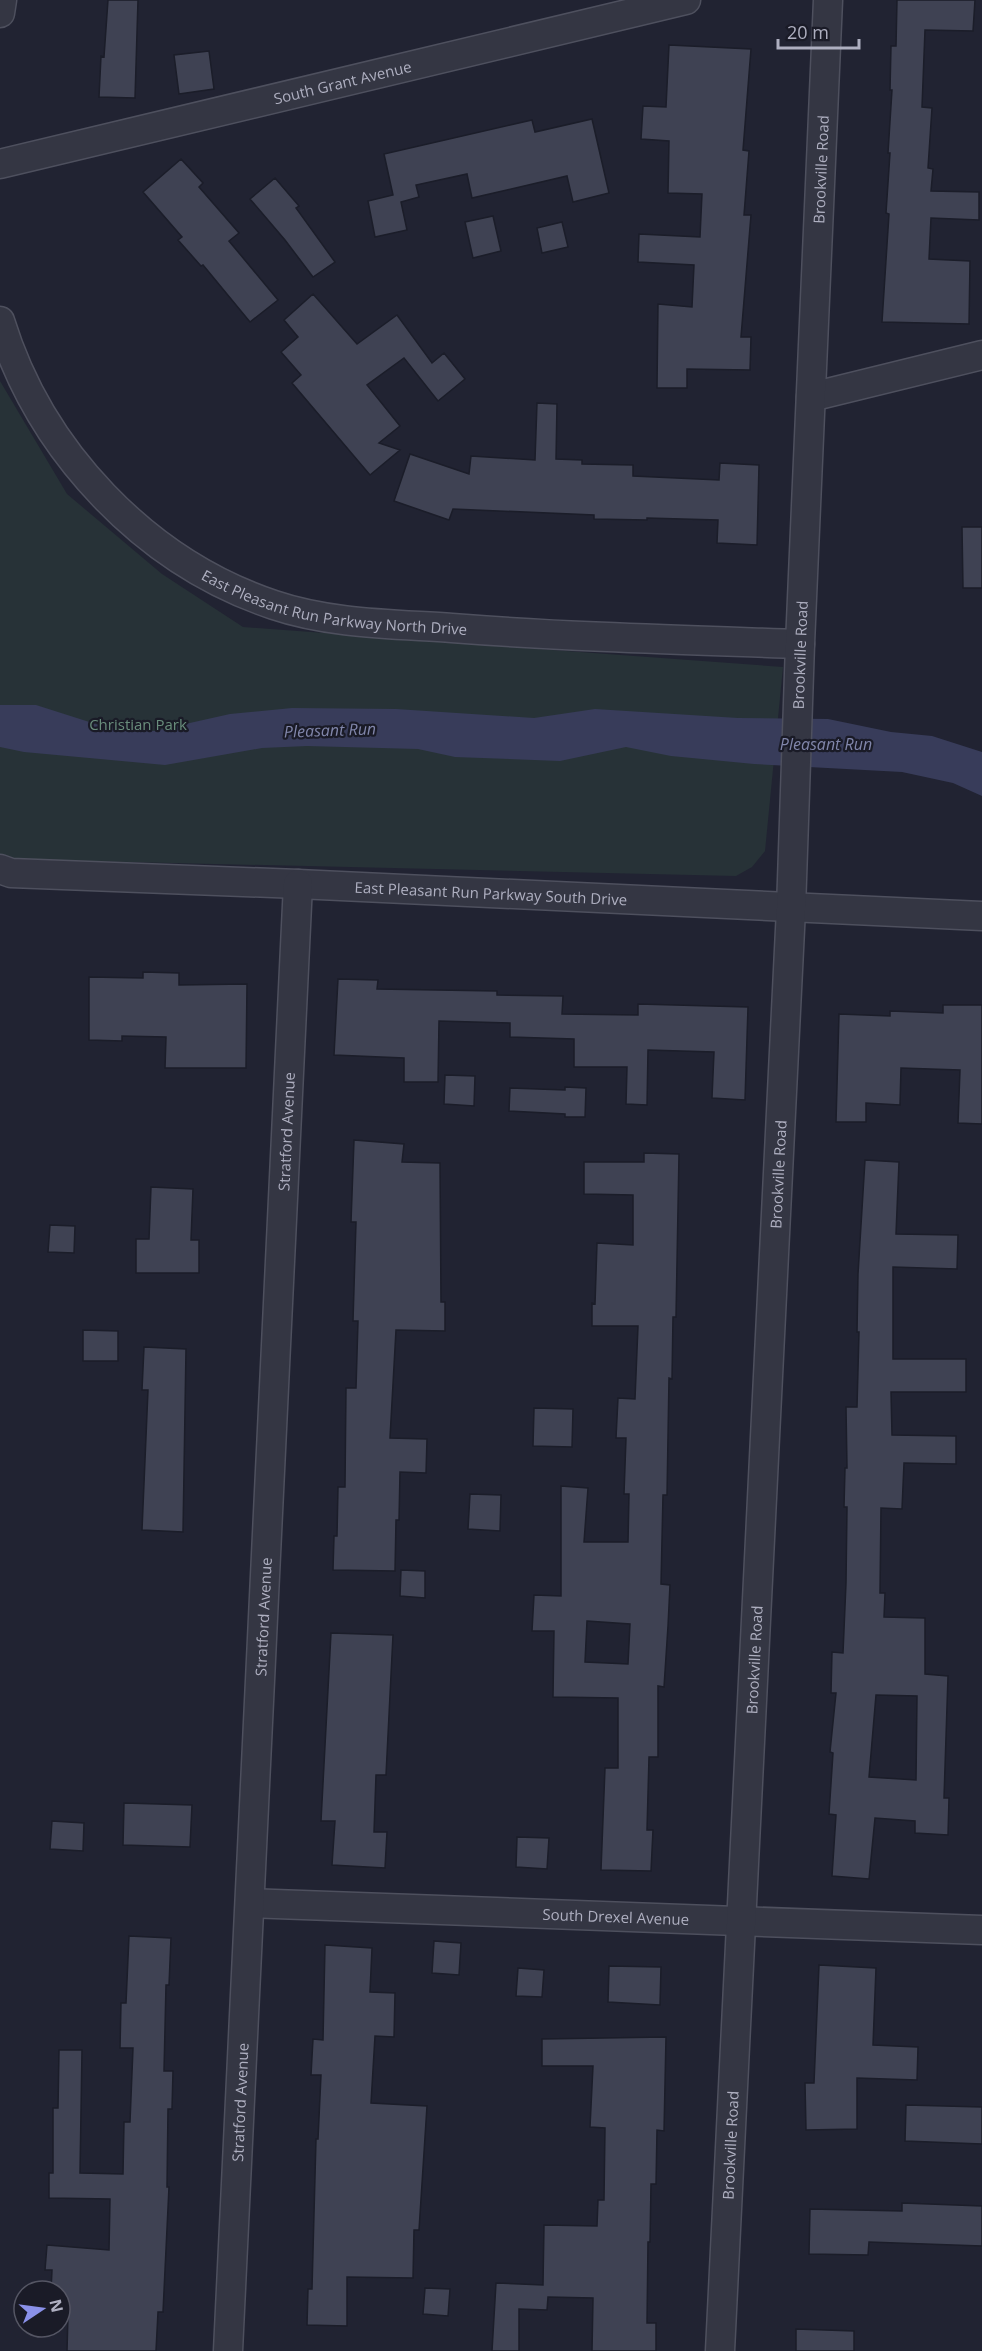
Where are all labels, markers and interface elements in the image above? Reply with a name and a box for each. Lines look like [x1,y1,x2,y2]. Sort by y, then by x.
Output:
scale bar [778,12,859,50]
text: 20 m [787,20,829,44]
street label: South Grant Avenue [271,56,413,108]
street label: Brookville Road [808,115,833,224]
street label: East Pleasant Run Parkway North Drive [198,565,468,639]
street label: Brookville Road [788,600,812,710]
park label: Christian Park [89,714,187,734]
water label: Pleasant Run [283,717,377,743]
water label: Pleasant Run [780,733,872,755]
street label: East Pleasant Run Parkway South Drive [354,877,628,909]
street label: Stratford Avenue [273,1071,299,1191]
street label: Brookville Road [765,1120,791,1229]
street label: Stratford Avenue [250,1557,276,1677]
street label: Brookville Road [741,1605,767,1715]
street label: South Drexel Avenue [542,1904,689,1929]
street label: Stratford Avenue [227,2042,253,2162]
street label: Brookville Road [717,2090,743,2200]
north arrow [12,2279,72,2339]
text: N [44,2297,69,2314]

